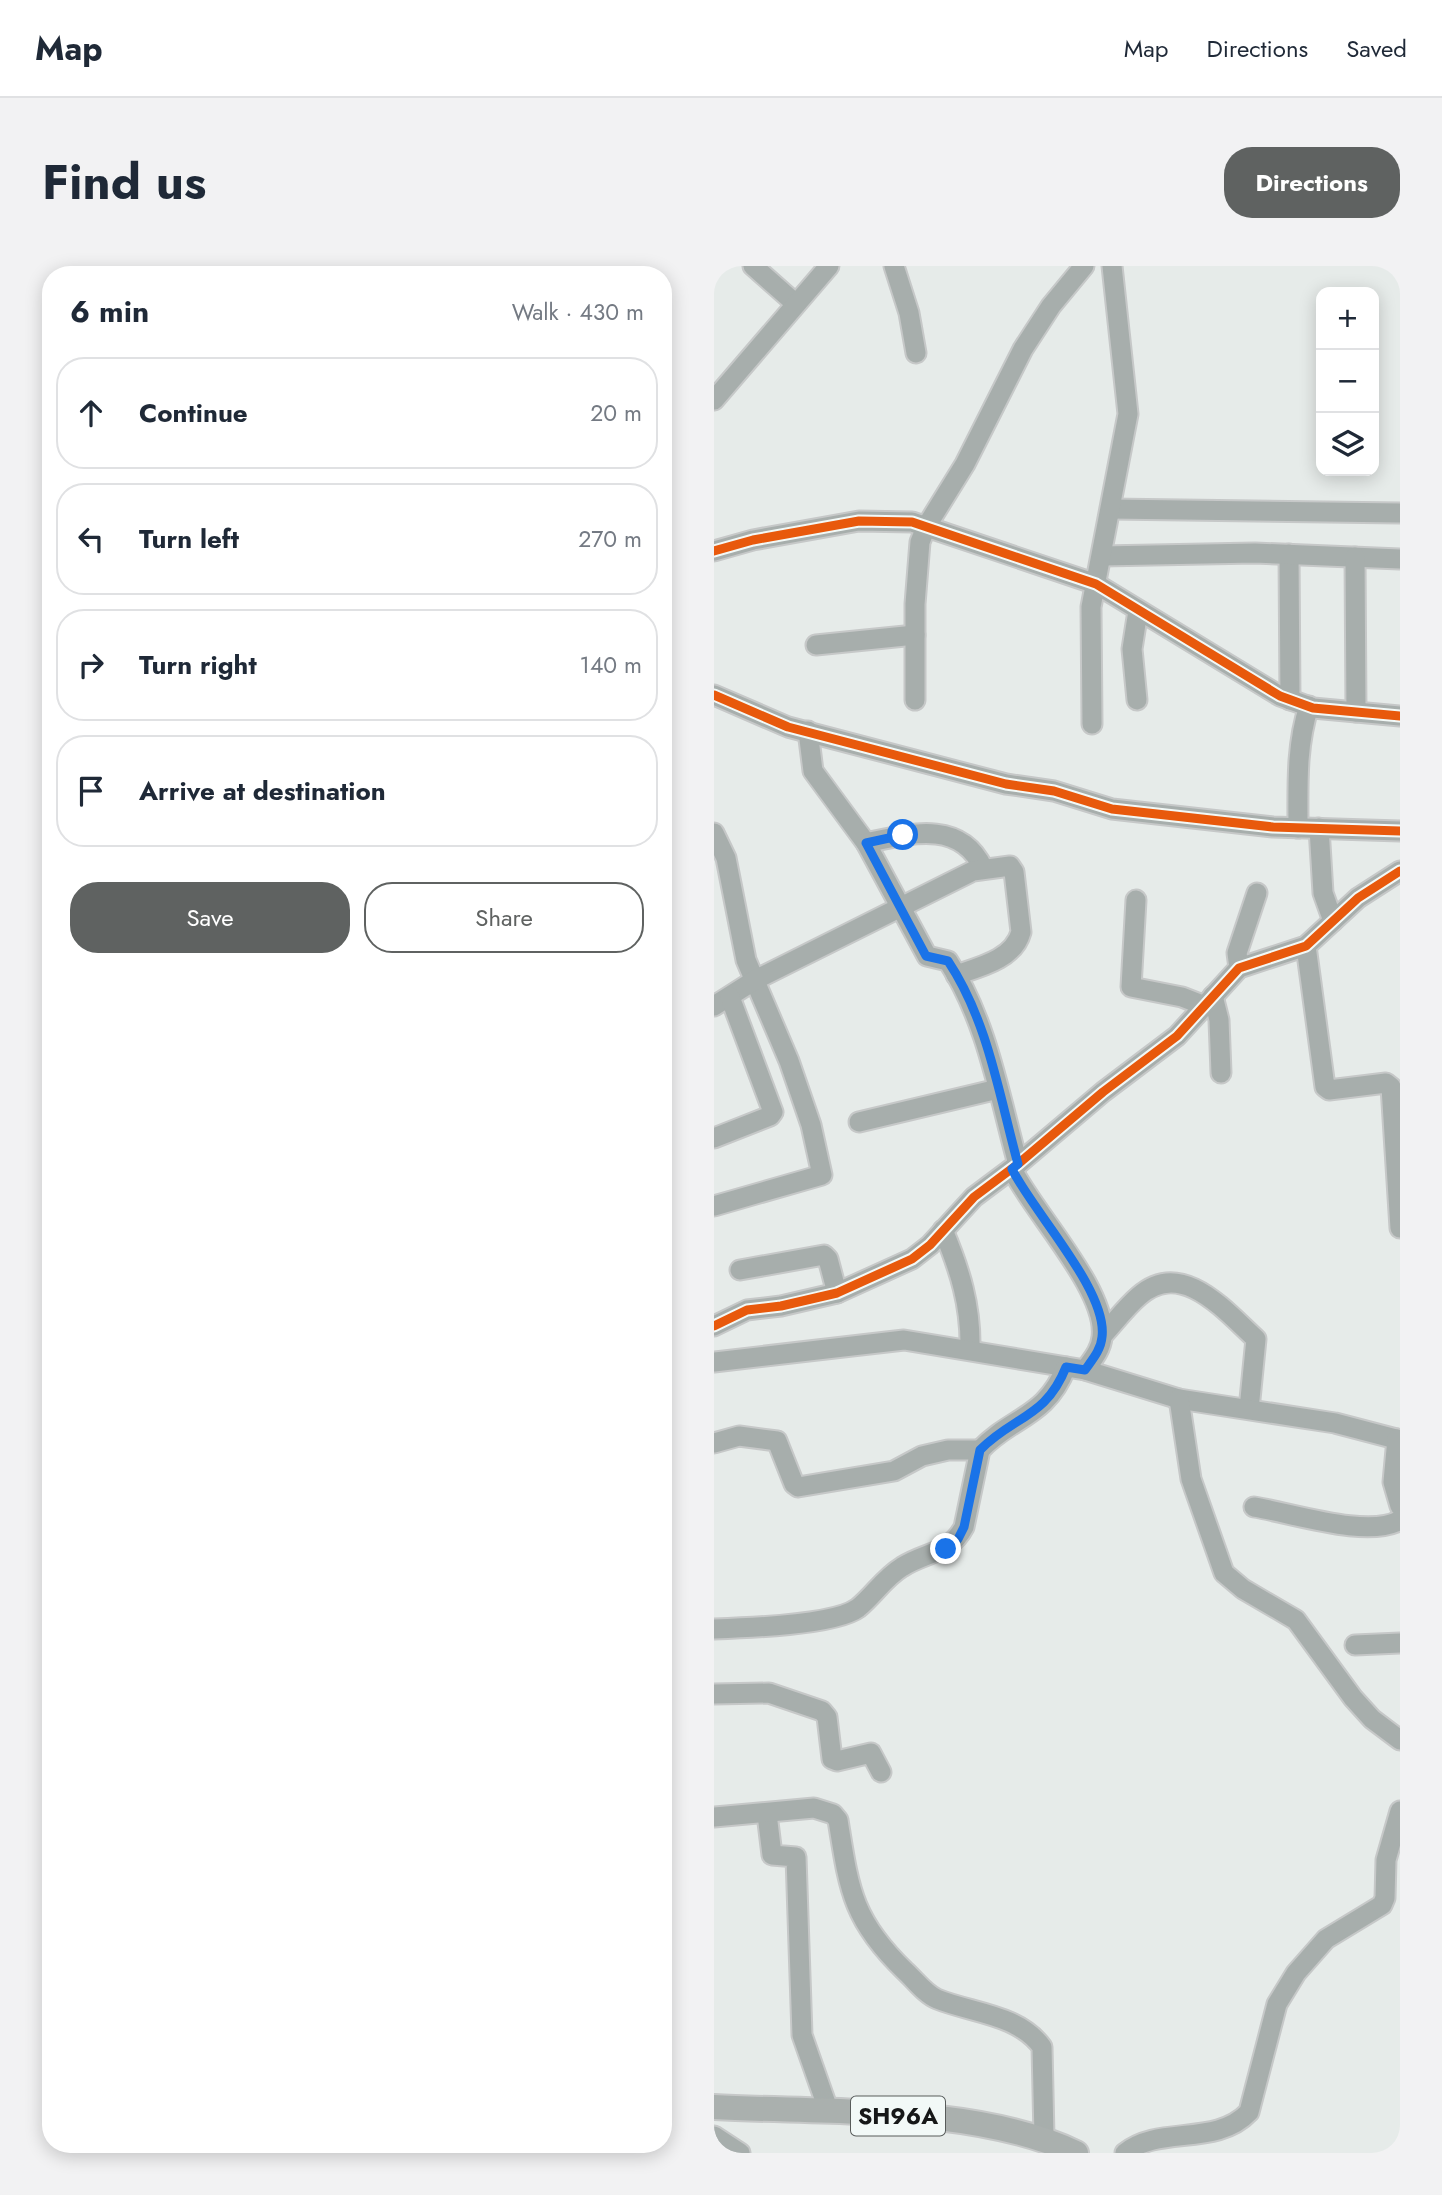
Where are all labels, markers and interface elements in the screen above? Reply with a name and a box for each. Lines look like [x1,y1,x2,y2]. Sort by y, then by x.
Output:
text: Map [35,25,103,72]
text: Map [1124,31,1169,66]
text: Directions [1207,31,1308,66]
text: Saved [1346,31,1407,66]
text: Find us [42,147,206,217]
button: Directions [1224,147,1400,218]
map controls [1316,287,1379,476]
button: + [1316,287,1379,350]
text: 6 min [70,290,149,333]
text: Walk · 430 m [512,295,644,329]
button: − [1316,350,1379,413]
icon: ahead [72,394,110,432]
text: Continue [139,394,248,432]
text: 20 m [590,396,642,430]
button: layers [1316,413,1379,476]
icon: left [72,520,110,558]
text: Turn left [139,520,239,558]
text: 270 m [578,522,642,556]
icon: right [72,646,110,684]
text: Turn right [139,646,257,684]
text: 140 m [580,648,642,682]
icon: arrive [72,772,110,810]
text: Arrive at destination [139,772,386,810]
route start [887,819,918,850]
button: Save [70,882,350,953]
button: Share [364,882,644,953]
route end [930,1533,961,1564]
road number: SH96A [851,2096,945,2136]

